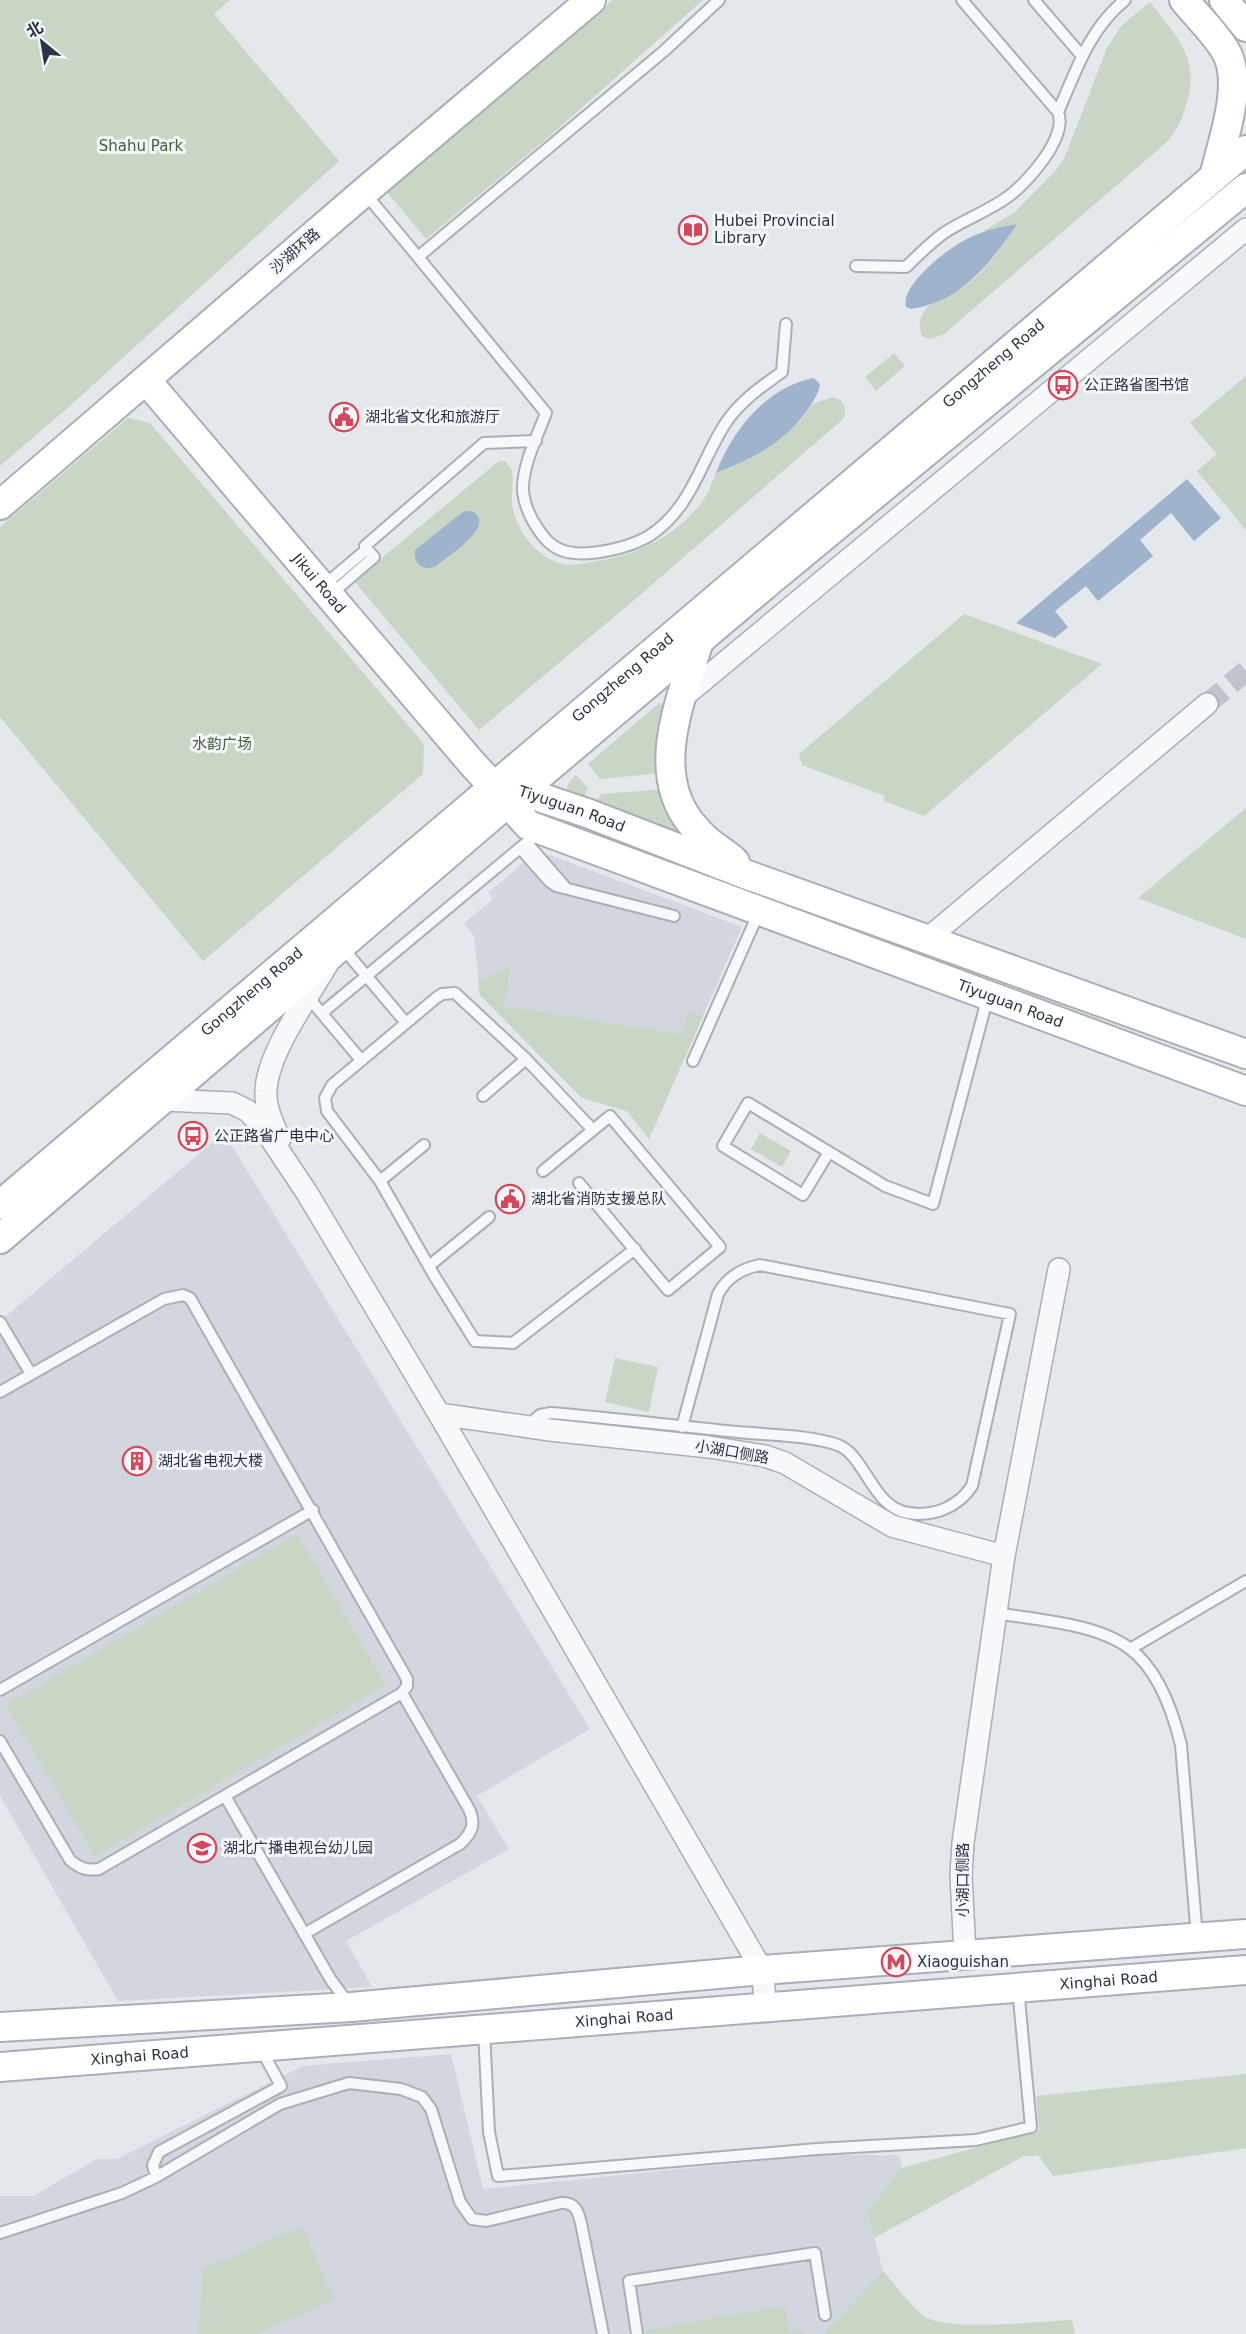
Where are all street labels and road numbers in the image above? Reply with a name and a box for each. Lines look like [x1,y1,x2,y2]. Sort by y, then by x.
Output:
street label: 沙湖环路 [266,225,324,277]
street label: Gongzheng Road [939,315,1048,412]
street label: Jikui Road [288,549,349,617]
street label: Gongzheng Road [568,629,677,726]
street label: Tiyuguan Road [515,782,628,836]
street label: Gongzheng Road [197,944,307,1040]
street label: Tiyuguan Road [954,976,1066,1032]
street label: 小湖口侧路 [693,1437,771,1467]
street label: 小湖口侧路 [954,1842,972,1918]
street label: Xinghai Road [1059,1968,1159,1994]
street label: Xinghai Road [574,2006,674,2031]
street label: Xinghai Road [90,2043,190,2069]

